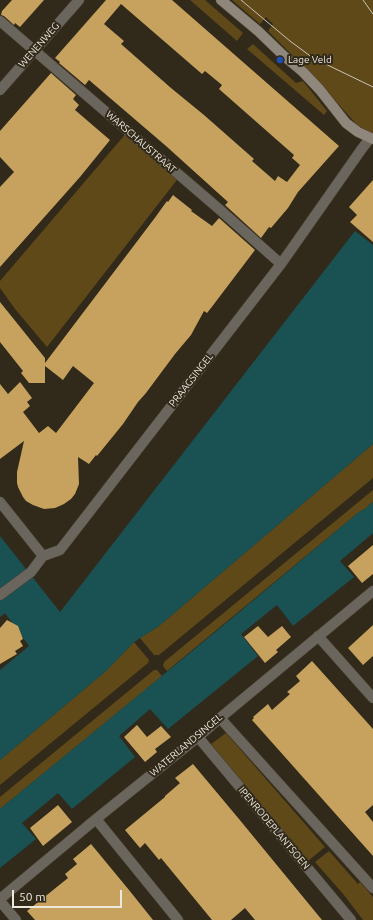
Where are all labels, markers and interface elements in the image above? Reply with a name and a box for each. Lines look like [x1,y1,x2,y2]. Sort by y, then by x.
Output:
street label: WENENWEG [16,20,62,70]
place label: Lage Veld [288,54,332,66]
marker: Lage Veld [275,55,285,65]
street label: WARSCHAUSTRAAT [103,108,179,176]
street label: PRAAGSINGEL [166,351,216,409]
street label: WATERLANDSINGEL [147,711,225,779]
street label: IPENRODEPLANTSOEN [236,784,312,872]
scale bar [14,882,124,908]
text: 50 m [19,890,46,903]

